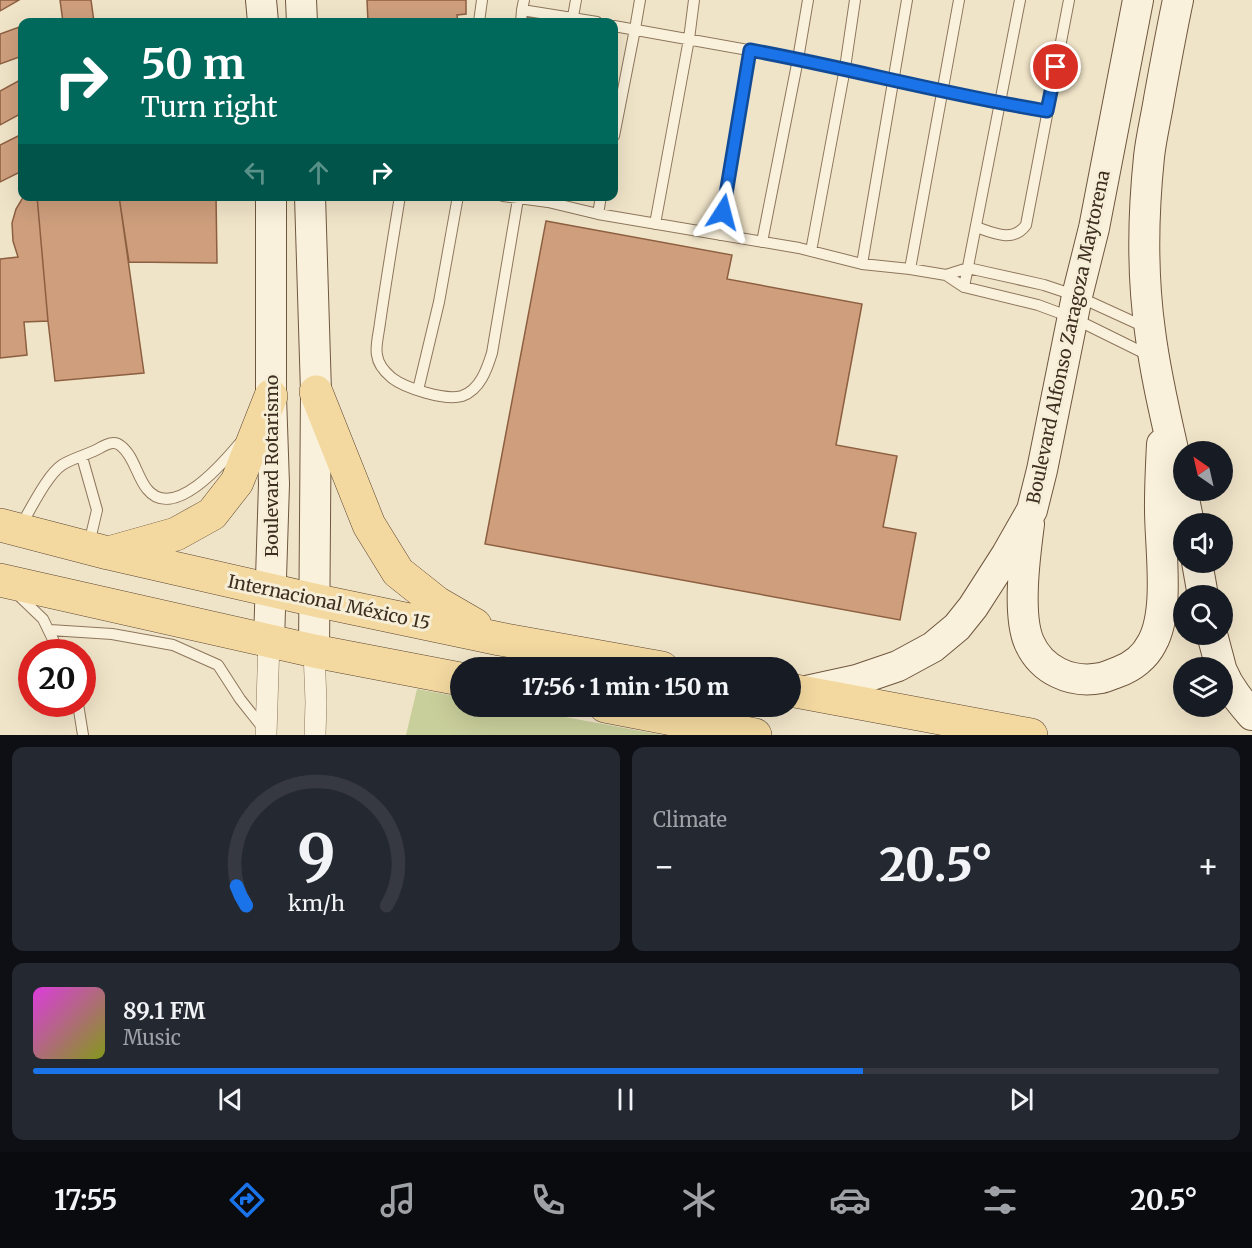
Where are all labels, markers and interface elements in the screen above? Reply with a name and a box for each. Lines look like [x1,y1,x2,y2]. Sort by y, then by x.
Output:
text: 50 m [141,38,245,90]
pin [1030,41,1081,92]
icon: right [42,42,120,120]
icon: arrive [1039,50,1072,83]
text: Turn right [141,90,278,124]
icon: left [239,156,272,189]
icon: ahead [302,156,335,189]
icon: right [365,156,398,189]
street label: Boulevard Alfonso Zaragoza Maytorena [1021,168,1115,506]
position arrow [691,180,755,244]
street label: Boulevard Rotarismo [260,375,283,557]
north arrow [1173,441,1233,501]
map controls [1173,441,1233,717]
button: sound [1173,513,1233,573]
street label: Internacional México 15 [226,569,432,635]
button: search [1173,585,1233,645]
speed limit sign: 20 [18,639,96,717]
button: layers [1173,657,1233,717]
text: 17:56 · 1 min · 150 m [522,673,729,701]
text: Climate [653,807,727,832]
text: 9 [297,819,335,897]
text: 20.5° [879,837,993,893]
text: − [653,846,675,887]
text: + [1197,846,1219,887]
text: km/h [288,890,344,917]
text: 89.1 FM [123,997,206,1025]
text: Music [123,1025,181,1050]
icon: previous [214,1083,247,1116]
icon: pause [609,1083,642,1116]
icon: next [1005,1083,1038,1116]
icon: directions [226,1179,268,1221]
icon: music [377,1179,419,1221]
icon: phone [527,1179,569,1221]
icon: climate [678,1179,720,1221]
icon: car [829,1179,871,1221]
icon: filters [979,1179,1021,1221]
text: 17:55 [54,1183,117,1217]
text: 20.5° [1130,1183,1198,1217]

